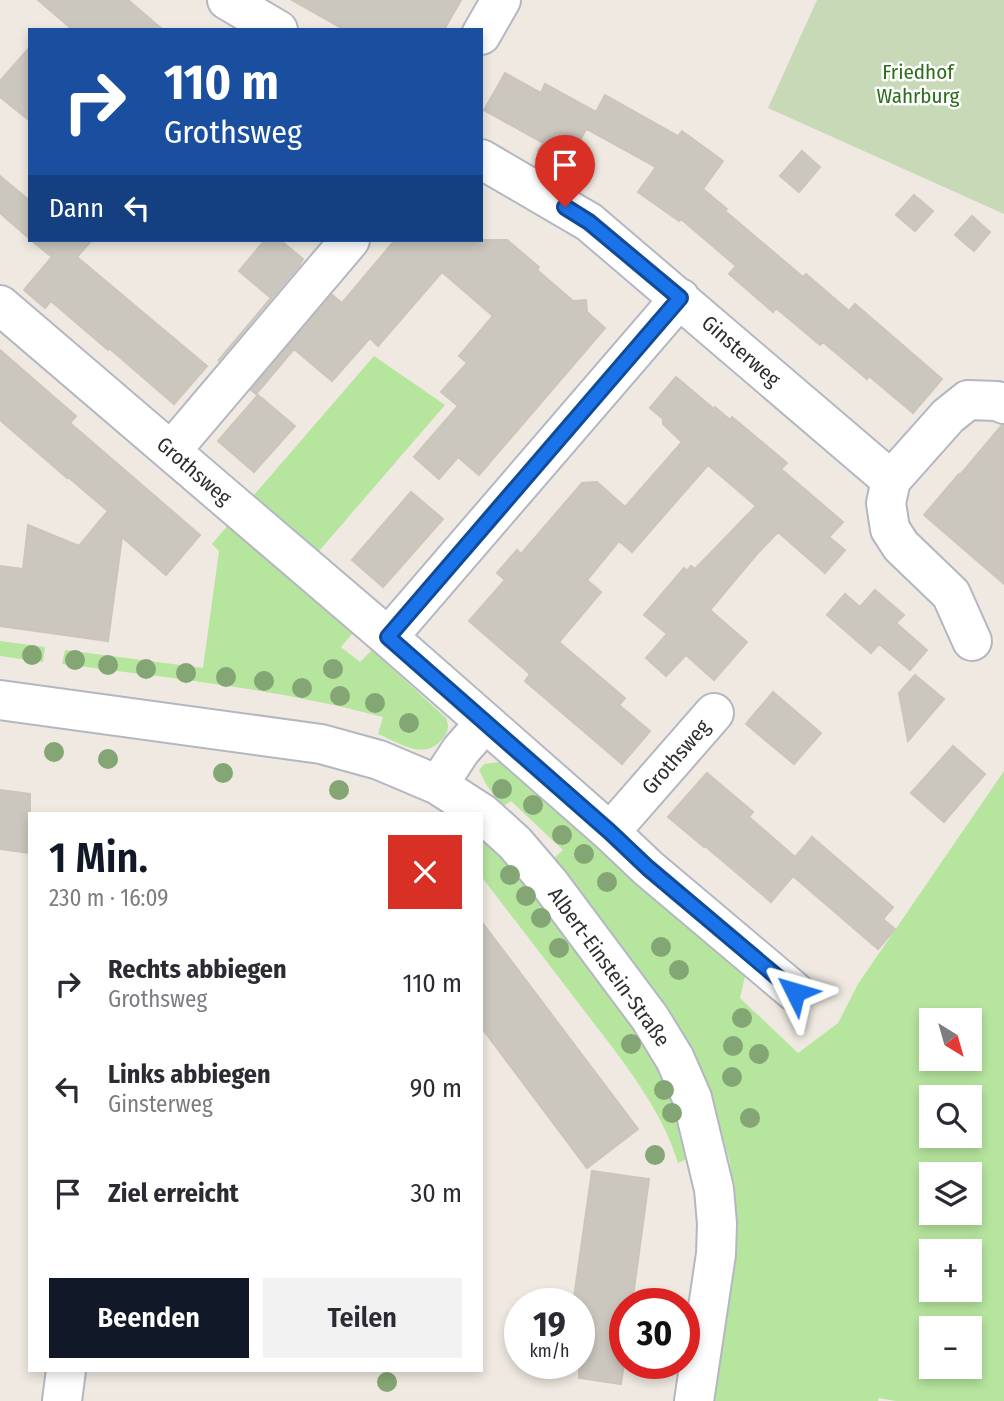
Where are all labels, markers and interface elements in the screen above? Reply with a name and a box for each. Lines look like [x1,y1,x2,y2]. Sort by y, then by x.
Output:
text: 110 m [164,53,279,112]
icon: right [49,56,140,147]
park label: Friedhof Wahrburg [877,59,960,109]
text: Grothsweg [164,113,302,151]
pin [535,135,595,207]
icon: arrive [546,146,584,184]
icon: left [118,189,156,227]
text: Dann [49,193,104,224]
street label: Ginsterweg [696,310,786,392]
street label: Grothsweg [151,431,237,511]
street label: Grothsweg [636,714,716,800]
text: 1 Min. [49,833,148,883]
button: close [388,835,462,909]
street label: Albert-Einstein-Straße [543,882,675,1052]
text: 230 m · 16:09 [49,884,168,912]
text: Rechts abbiegen [108,954,287,985]
position arrow [758,955,832,1029]
icon: right [49,965,87,1003]
text: 110 m [402,968,462,999]
text: Grothsweg [108,985,207,1013]
north arrow [919,1008,982,1071]
map controls [919,1008,982,1379]
text: Links abbiegen [108,1059,271,1090]
icon: left [49,1070,87,1108]
text: 90 m [410,1073,462,1104]
button: search [919,1085,982,1148]
text: Ginsterweg [108,1090,213,1118]
button: layers [919,1162,982,1225]
icon: arrive [49,1175,87,1213]
text: Ziel erreicht [108,1178,239,1209]
text: 30 m [411,1178,462,1209]
button: + [919,1239,982,1302]
button: Beenden [49,1278,249,1358]
button: Teilen [263,1278,462,1358]
speed limit sign: 30 [609,1288,700,1379]
text: 19 [533,1303,566,1345]
button: − [919,1316,982,1379]
text: km/h [529,1340,570,1362]

